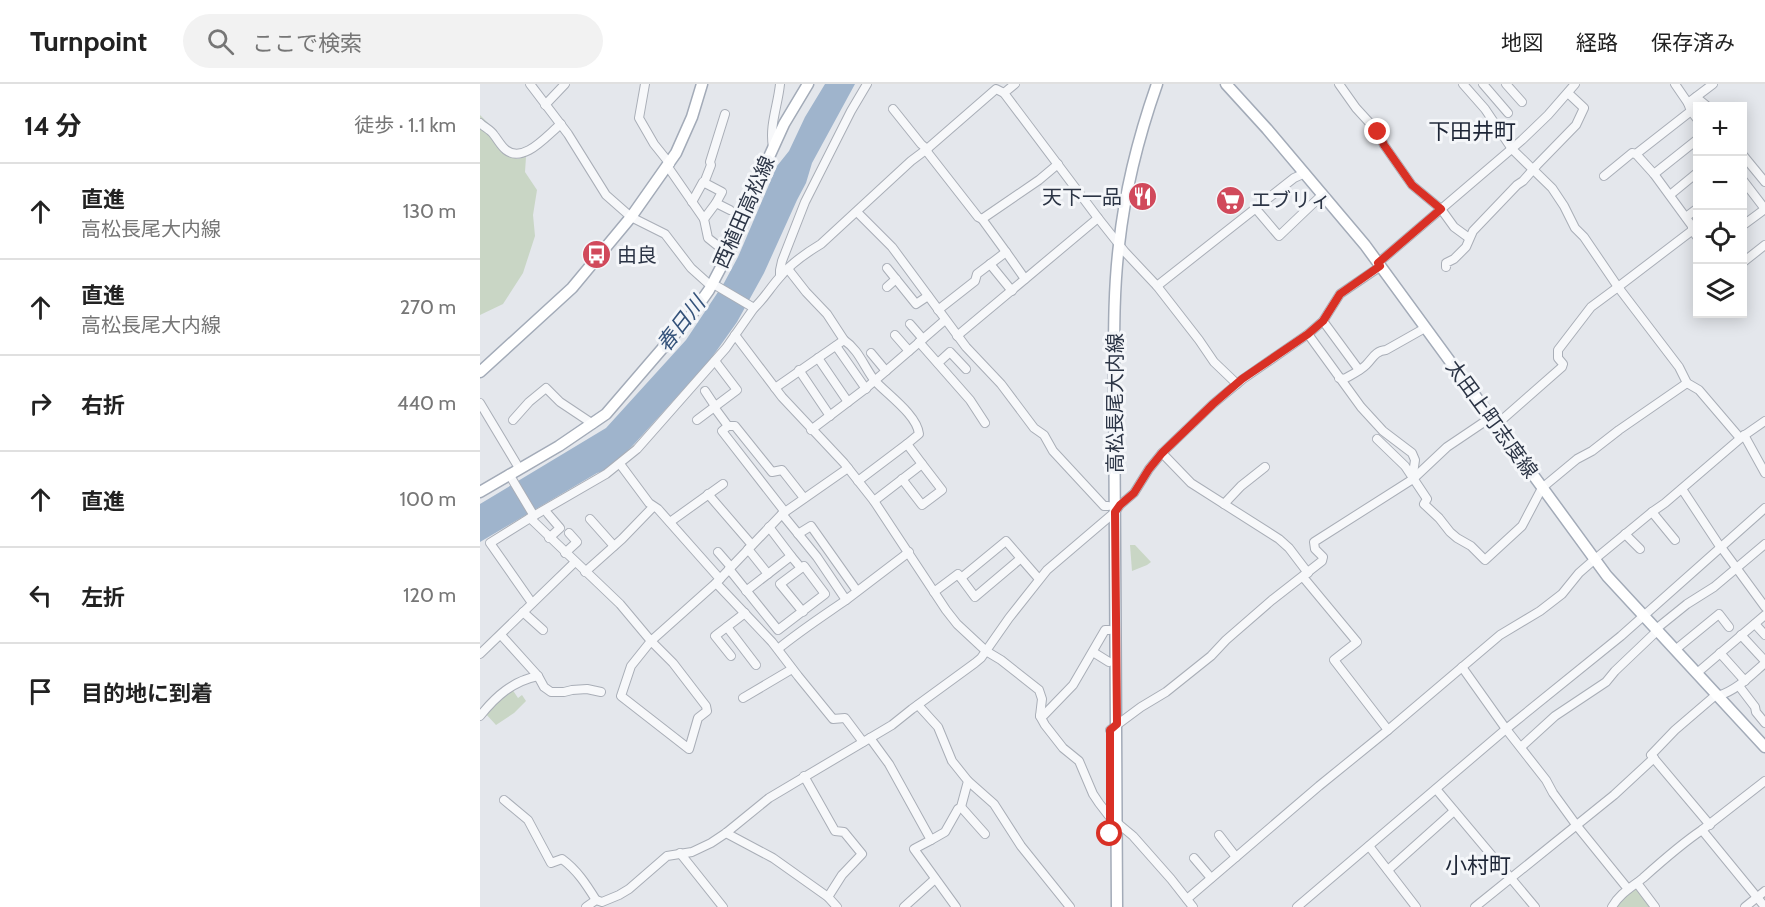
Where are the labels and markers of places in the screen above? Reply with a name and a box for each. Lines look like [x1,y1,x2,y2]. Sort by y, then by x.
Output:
restaurant icon: 天下一品 [1127,181,1159,213]
supermarket icon: エブリィ [1214,184,1246,216]
place label: 天下一品 [1042,185,1122,209]
place label: エブリィ [1251,188,1331,212]
bus stop icon: 由良 [580,239,612,271]
place label: 由良 [617,243,657,267]

